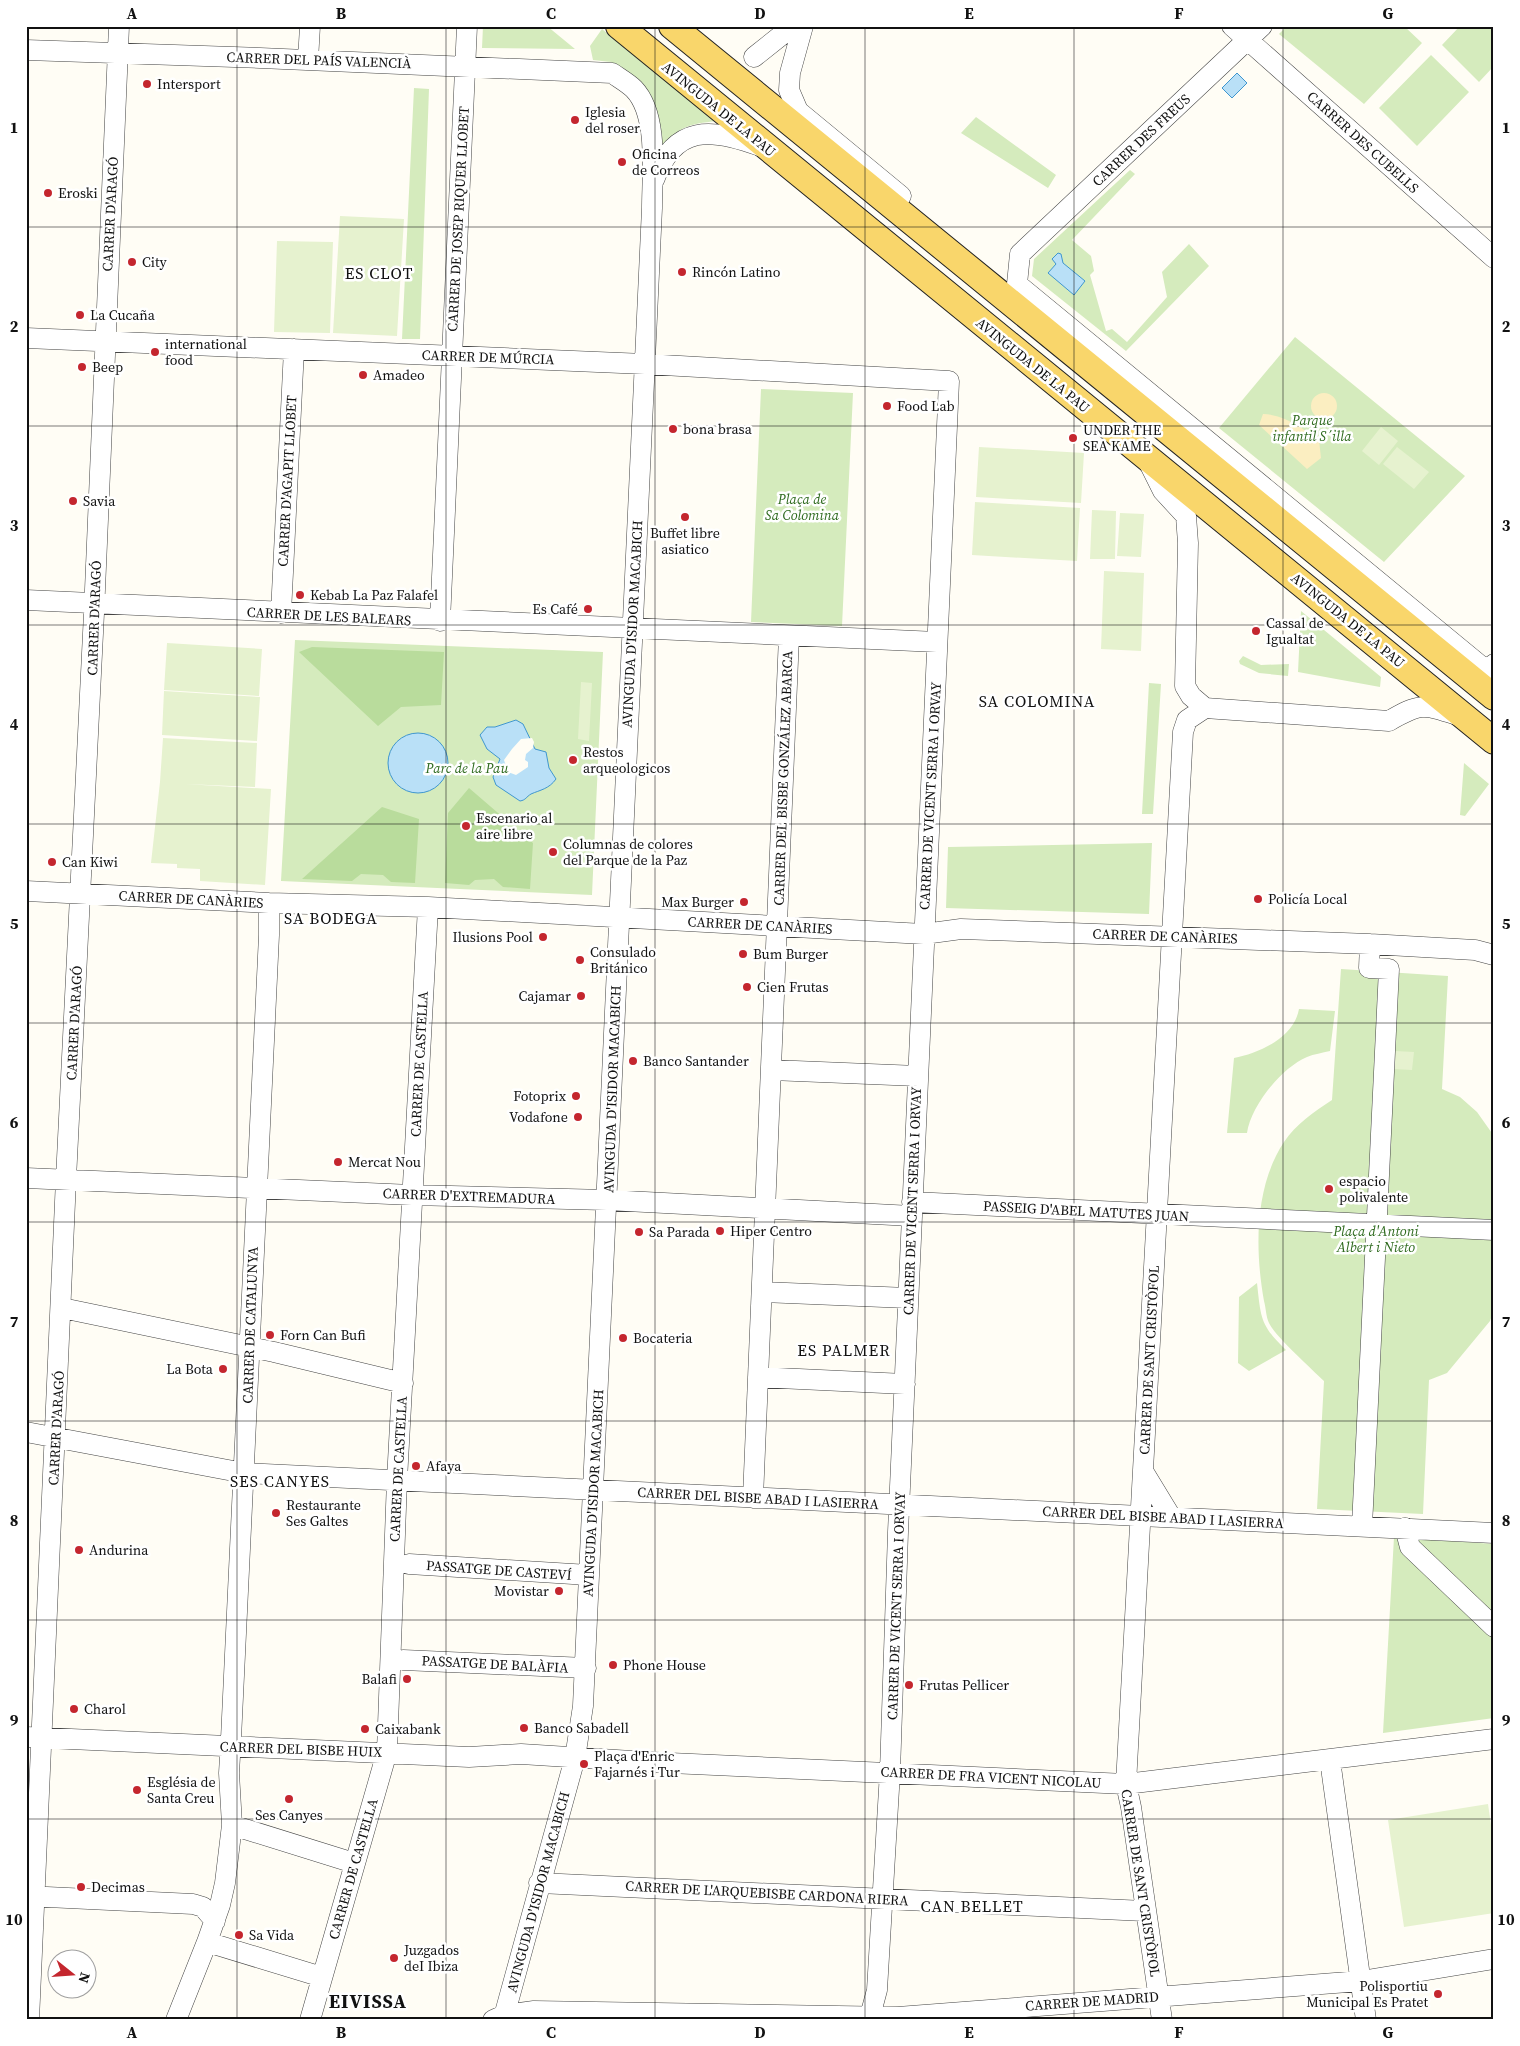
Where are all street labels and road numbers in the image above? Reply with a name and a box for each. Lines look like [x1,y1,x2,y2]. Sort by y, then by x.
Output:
street label: CARRER DEL PAÍS VALENCIÀ [226,47,413,73]
street label: AVINGUDA DE LA PAU [658,57,780,161]
street label: CARRER DES CUBELLS [1303,86,1423,198]
street label: CARRER DES FREUS [1087,89,1195,191]
street label: CARRER DE JOSEP RIQUER LLOBET [442,105,474,332]
street label: CARRER D'ARAGÓ [97,156,123,272]
street label: AVINGUDA DE LA PAU [972,313,1094,417]
street label: CARRER DE MÚRCIA [421,345,555,369]
street label: CARRER D'AGAPIT LLOBET [273,394,302,567]
street label: AVINGUDA D'ISIDOR MACABICH [617,520,647,728]
street label: CARRER D'ARAGÓ [82,560,106,676]
street label: AVINGUDA DE LA PAU [1287,568,1409,672]
street label: CARRER DE LES BALEARS [246,602,412,630]
street label: CARRER DEL BISBE GONZÁLEZ ABARCA [769,649,797,906]
street label: CARRER DE VICENT SERRA I ORVAY [914,681,946,911]
street label: CARRER DE CANÀRIES [118,885,264,913]
street label: CARRER DE CANÀRIES [687,911,833,939]
street label: CARRER DE CANÀRIES [1092,923,1238,949]
street label: CARRER D'ARAGÓ [61,965,87,1081]
street label: AVINGUDA D'ISIDOR MACABICH [598,985,626,1193]
street label: CARRER DE CASTELLA [405,990,433,1137]
street label: CARRER DE VICENT SERRA I ORVAY [898,1086,926,1316]
street label: CARRER D'EXTREMADURA [382,1183,556,1209]
street label: PASSEIG D'ABEL MATUTES JUAN [982,1196,1190,1226]
street label: CARRER DE CATALUNYA [237,1245,263,1404]
street label: CARRER DE SANT CRISTÒFOL [1134,1265,1164,1455]
street label: CARRER D'ARAGÓ [43,1370,69,1486]
street label: AVINGUDA D'ISIDOR MACABICH [578,1389,608,1597]
street label: CARRER DE CASTELLA [384,1395,412,1542]
street label: CARRER DEL BISBE ABAD I LASIERRA [637,1482,880,1514]
street label: CARRER DE VICENT SERRA I ORVAY [882,1491,910,1721]
street label: CARRER DEL BISBE ABAD I LASIERRA [1042,1501,1285,1533]
street label: PASSATGE DE CASTEVÍ [425,1555,573,1585]
street label: PASSATGE DE BALÀFIA [421,1650,570,1678]
street label: CARRER DEL BISBE HUIX [219,1736,383,1762]
street label: CARRER DE FRA VICENT NICOLAU [880,1761,1102,1793]
street label: CARRER DE SANT CRISTÒFOL [1116,1788,1166,1978]
street label: AVINGUDA D'ISIDOR MACABICH [501,1789,575,1995]
street label: CARRER DE CASTELLA [323,1795,383,1942]
street label: CARRER DE L'ARQUEBISBE CARDONA RIERA [625,1876,910,1910]
street label: CARRER DE MADRID [1025,1986,1159,2016]

